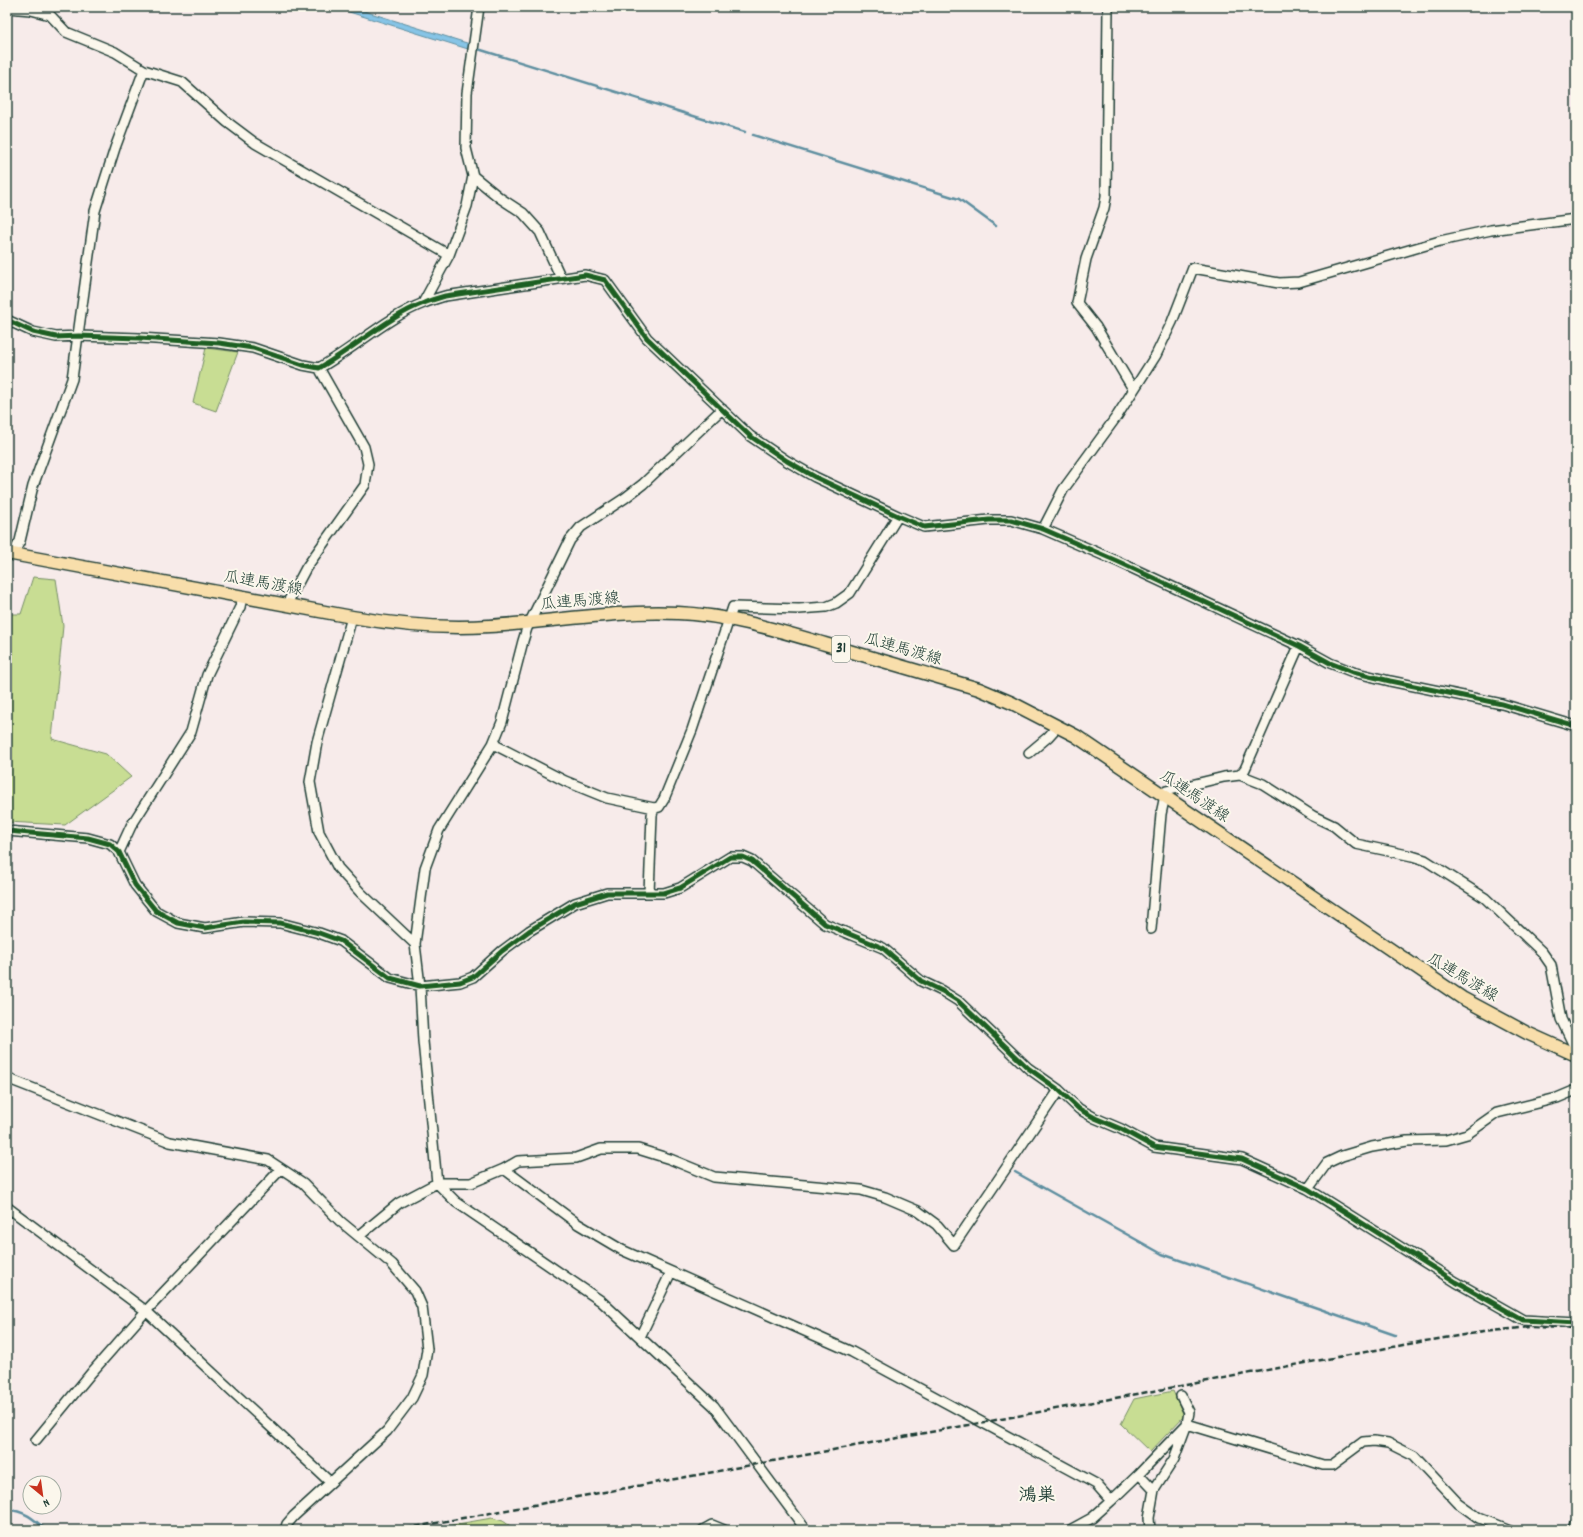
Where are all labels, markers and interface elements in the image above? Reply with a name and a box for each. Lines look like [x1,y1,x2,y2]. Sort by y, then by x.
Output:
street label: 瓜連馬渡線 [222,566,304,602]
street label: 瓜連馬渡線 [539,587,621,617]
street label: 瓜連馬渡線 [861,628,945,672]
road number: 31 [832,636,850,662]
street label: 瓜連馬渡線 [1154,765,1234,829]
street label: 瓜連馬渡線 [1422,948,1502,1008]
north arrow [22,1475,62,1515]
district label: 鴻巣 [1019,1484,1055,1509]
text: N [39,1494,52,1511]

